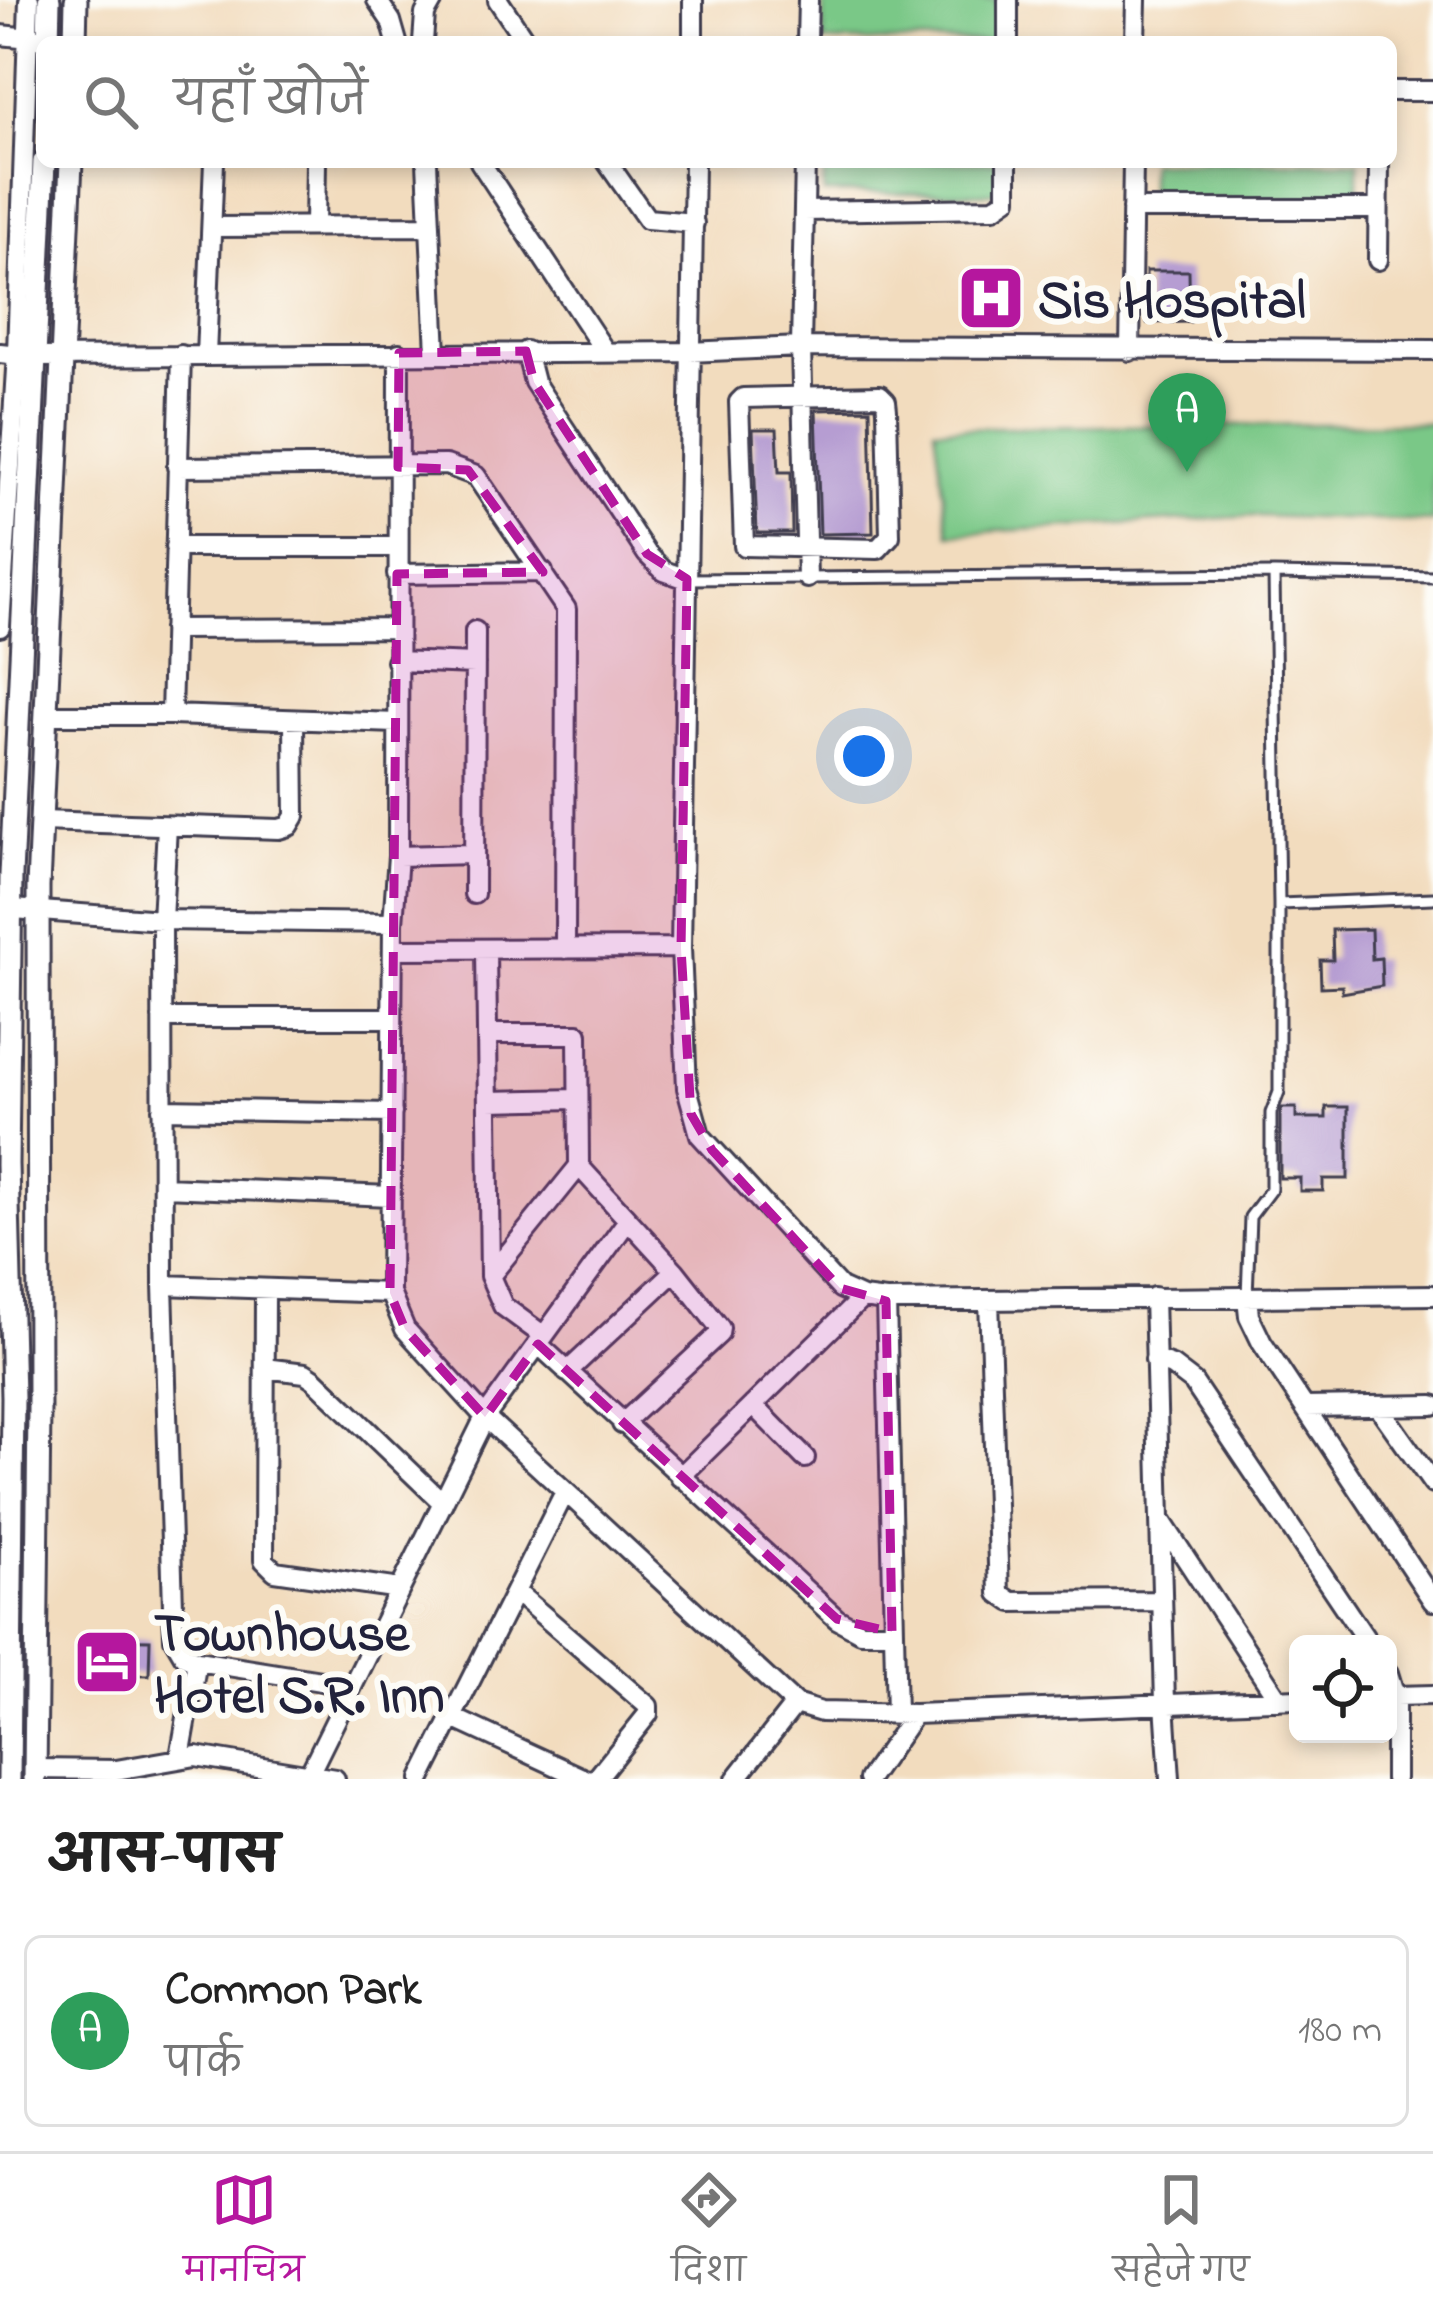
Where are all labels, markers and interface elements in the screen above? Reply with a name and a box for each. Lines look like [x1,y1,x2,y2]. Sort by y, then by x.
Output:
search box [36,36,1397,168]
icon: search [78,69,144,135]
text: यहाँ खोजें [174,70,367,136]
hospital icon: Sis Hospital [956,263,1026,333]
place label: Sis Hospital [1038,265,1306,343]
pin: A [1148,373,1226,472]
your location [834,726,894,786]
place label: Townhouse Hotel S.R. Inn [154,1598,444,1738]
hotel icon: Townhouse Hotel S.R. Inn [72,1627,142,1697]
map controls [1289,1635,1397,1743]
button: locate [1289,1635,1397,1743]
text: आस-पास [48,1821,280,1896]
text: Common Park [165,1959,421,2025]
text: A [78,2003,102,2060]
text: 180 m [1298,2003,1382,2060]
text: पार्क [165,2037,242,2094]
tab: मानचित्र [183,2167,304,2306]
tab: दिशा [671,2167,746,2306]
tab: सहेजे गए [1113,2167,1250,2306]

